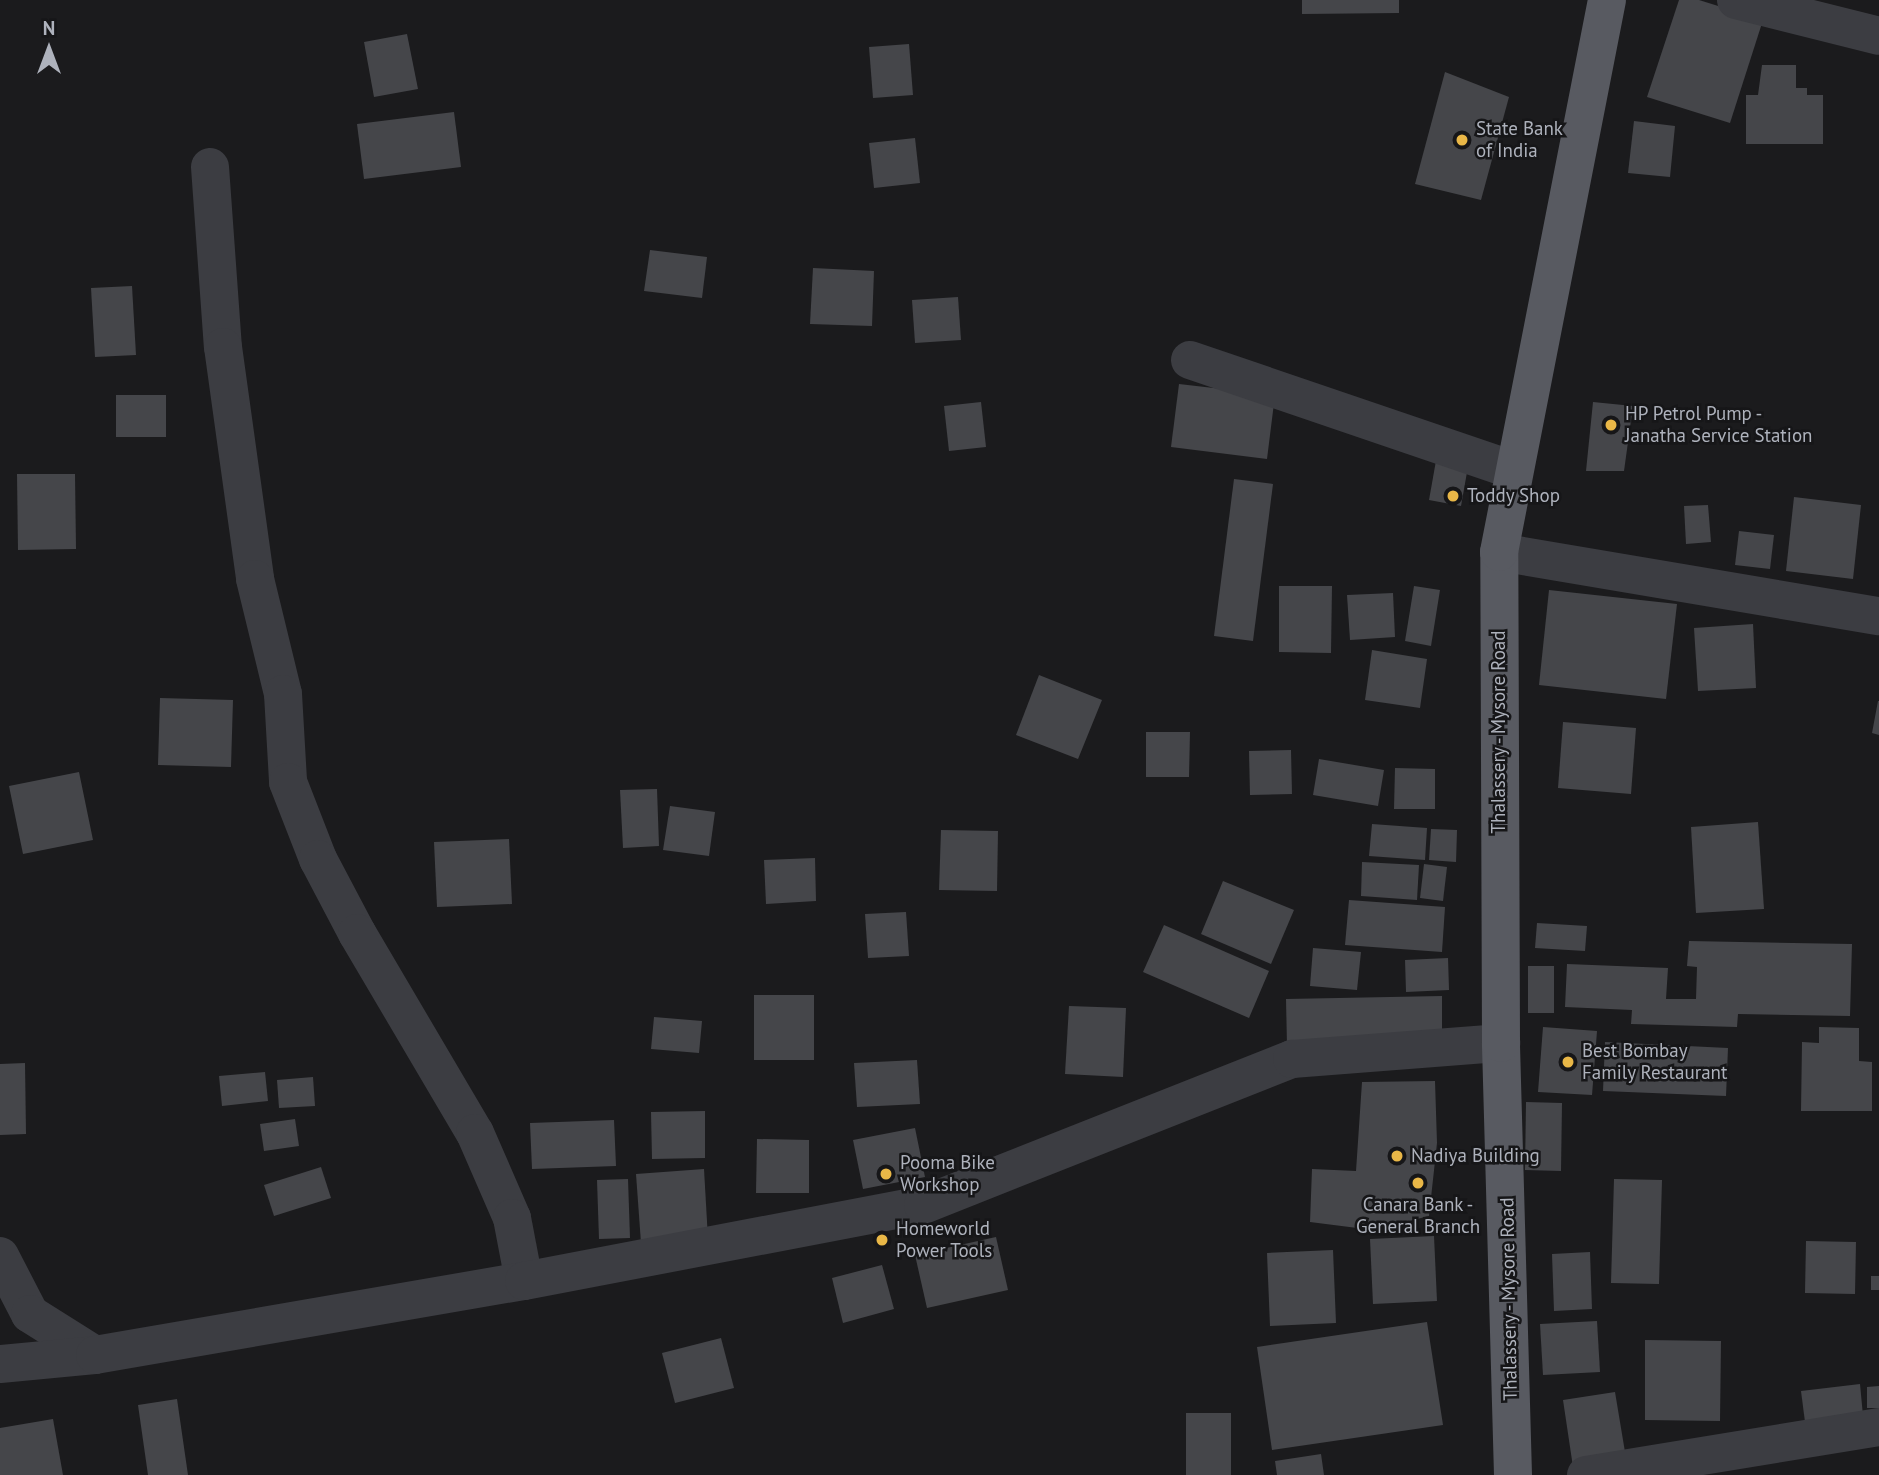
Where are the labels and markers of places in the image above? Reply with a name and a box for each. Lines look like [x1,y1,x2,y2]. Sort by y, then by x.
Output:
place label: State Bank of India [1476,118,1563,162]
marker: State Bank of India [1454,132,1470,148]
place label: HP Petrol Pump - Janatha Service Station [1625,403,1812,447]
marker: HP Petrol Pump - Janatha Service Station [1603,417,1619,433]
place label: Toddy Shop [1467,485,1561,507]
marker: Toddy Shop [1445,488,1461,504]
place label: Best Bombay Family Restaurant [1582,1040,1728,1084]
marker: Best Bombay Family Restaurant [1560,1054,1576,1070]
place label: Nadiya Building [1411,1145,1540,1167]
marker: Nadiya Building [1389,1148,1405,1164]
place label: Pooma Bike Workshop [900,1152,995,1196]
marker: Pooma Bike Workshop [878,1166,894,1182]
marker: Canara Bank - General Branch [1410,1175,1426,1191]
place label: Canara Bank - General Branch [1356,1194,1480,1238]
place label: Homeworld Power Tools [896,1218,993,1262]
marker: Homeworld Power Tools [874,1232,890,1248]

